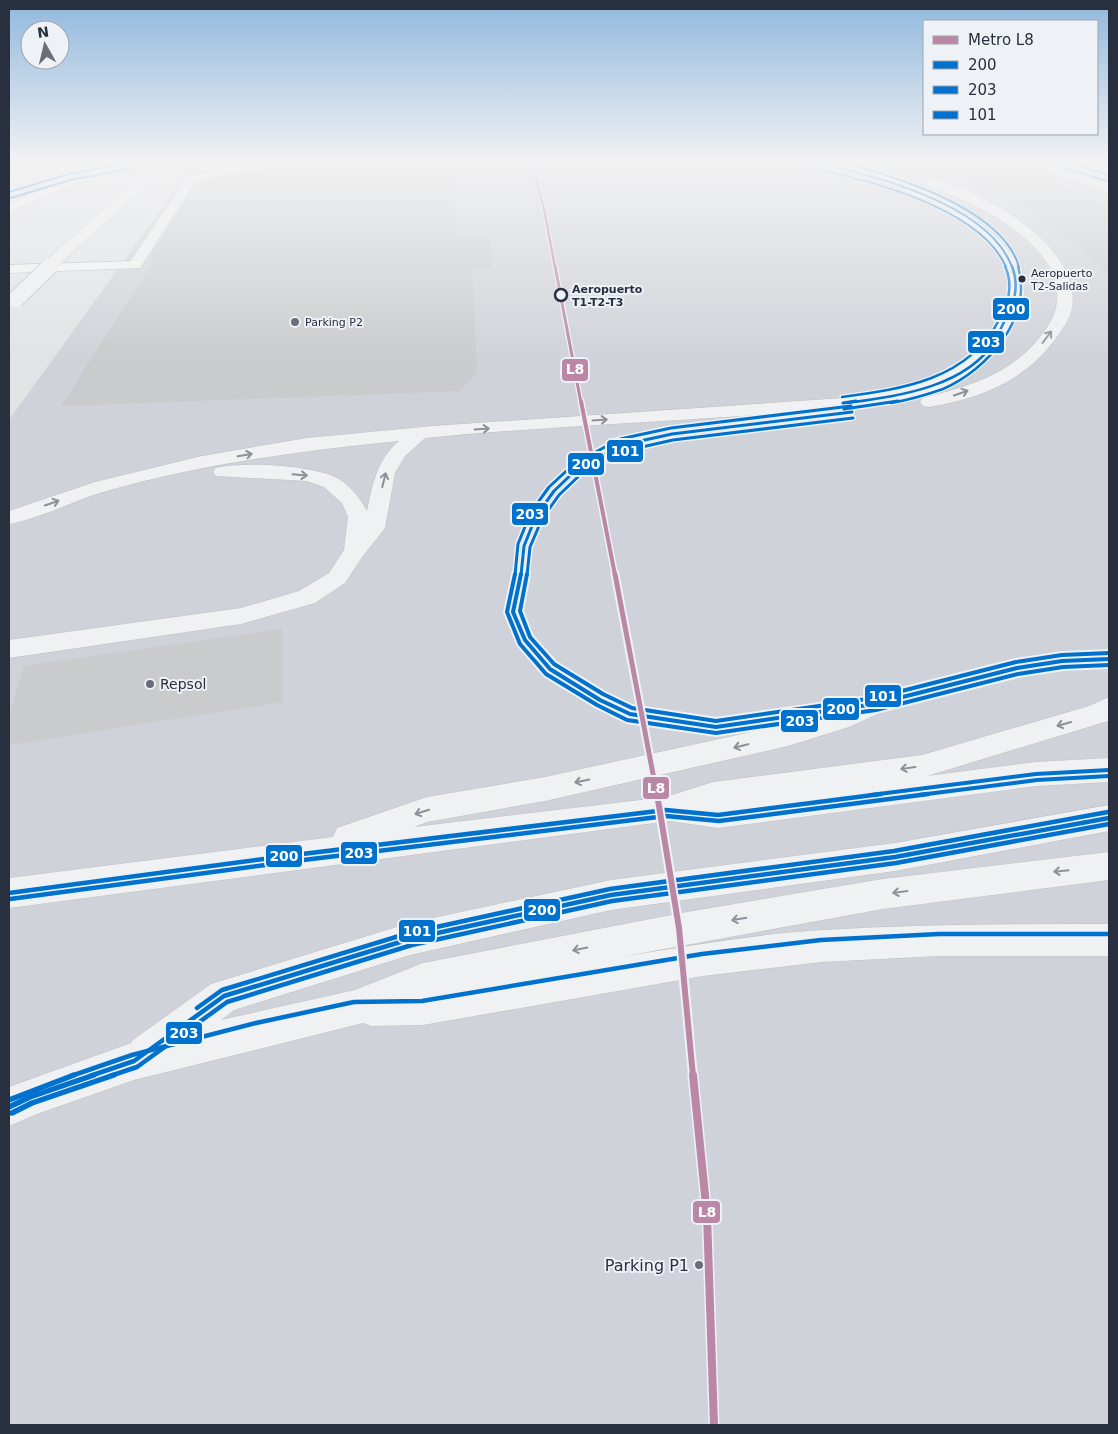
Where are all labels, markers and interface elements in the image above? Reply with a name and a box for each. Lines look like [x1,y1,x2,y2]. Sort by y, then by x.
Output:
north arrow [20,20,70,70]
legend [923,20,1098,135]
text: N [36,23,50,41]
text: Metro L8 [968,31,1034,49]
text: 200 [968,56,997,74]
text: 203 [968,81,997,99]
text: 101 [968,106,997,124]
place label: Aeropuerto T2-Salidas [1030,267,1093,293]
marker: Aeropuerto T2-Salidas [1017,274,1027,284]
place label: Aeropuerto T1-T2-T3 [572,283,643,309]
marker: Aeropuerto T1-T2-T3 [554,288,568,302]
line badge: 200 [992,297,1030,321]
text: 200 [996,301,1026,317]
marker: Parking P2 [289,316,301,328]
place label: Parking P2 [305,316,363,329]
line badge: 203 [967,330,1005,354]
one-way arrow [1041,331,1052,344]
text: 203 [971,334,1001,350]
line badge: L8 [561,358,589,382]
text: L8 [566,361,584,377]
one-way arrow [953,387,969,397]
one-way arrow [591,416,607,425]
one-way arrow [474,424,490,433]
line badge: 101 [606,439,644,463]
text: 101 [610,443,640,459]
one-way arrow [237,449,253,459]
line badge: 200 [567,452,605,476]
text: 200 [571,456,601,472]
one-way arrow [292,470,308,479]
one-way arrow [380,473,389,489]
one-way arrow [44,498,59,507]
line badge: 203 [511,502,549,526]
text: 203 [515,506,545,522]
place label: Repsol [160,676,206,692]
marker: Repsol [144,678,156,690]
line badge: 101 [864,684,902,708]
text: 101 [868,688,898,704]
line badge: 200 [822,697,860,721]
text: 200 [826,701,856,717]
line badge: 203 [780,709,819,733]
text: 203 [785,713,815,729]
one-way arrow [1056,719,1072,729]
one-way arrow [733,742,749,751]
one-way arrow [900,763,916,773]
line badge: L8 [642,776,670,800]
one-way arrow [574,777,590,786]
text: L8 [647,780,665,796]
one-way arrow [415,807,431,817]
line badge: 203 [340,841,378,865]
line badge: 200 [265,844,303,868]
text: 203 [344,845,374,861]
text: 200 [269,848,299,864]
one-way arrow [1053,866,1069,876]
one-way arrow [892,887,908,897]
line badge: 200 [523,898,561,922]
text: 200 [527,902,557,918]
one-way arrow [732,915,748,925]
line badge: 101 [398,919,436,943]
text: 101 [402,923,432,939]
one-way arrow [572,945,588,955]
line badge: 203 [165,1021,203,1045]
text: 203 [169,1025,199,1041]
line badge: L8 [692,1200,721,1224]
text: L8 [698,1204,716,1220]
place label: Parking P1 [605,1256,689,1275]
marker: Parking P1 [693,1259,705,1271]

